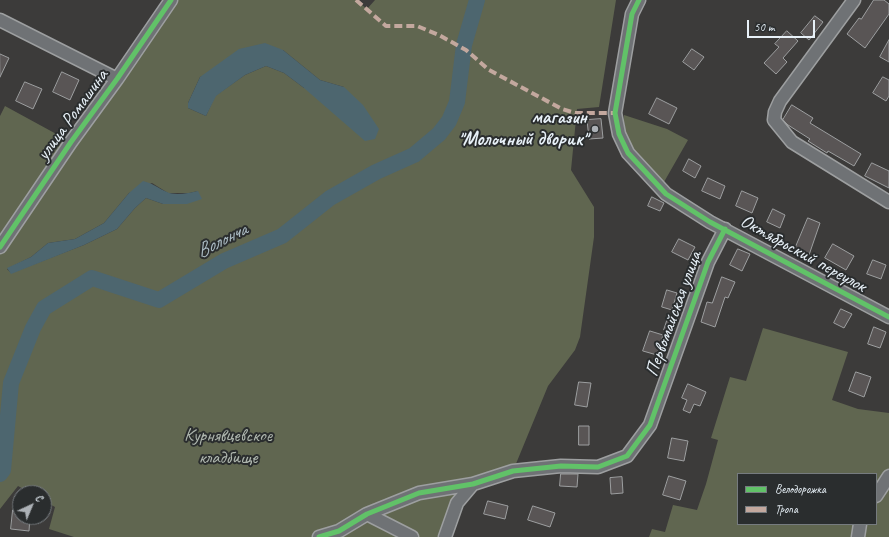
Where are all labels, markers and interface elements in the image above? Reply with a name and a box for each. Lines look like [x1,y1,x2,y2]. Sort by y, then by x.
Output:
scale bar [749,12,817,38]
text: 50 m [754,19,774,35]
street label: улица Ромашина [32,65,114,165]
place label: магазин "Молочный дворик" [458,107,587,151]
marker: магазин "Молочный дворик" [590,124,600,134]
street label: Октябрьский переулок [736,210,870,298]
water label: Волонча [193,218,251,264]
street label: Первомайская улица [641,248,707,380]
park label: Курнявцевское кладбище [184,425,272,469]
legend [737,473,877,525]
text: Велодорожка [775,481,826,497]
north arrow [12,485,52,525]
text: С [33,490,46,504]
text: Тропа [775,501,798,517]

